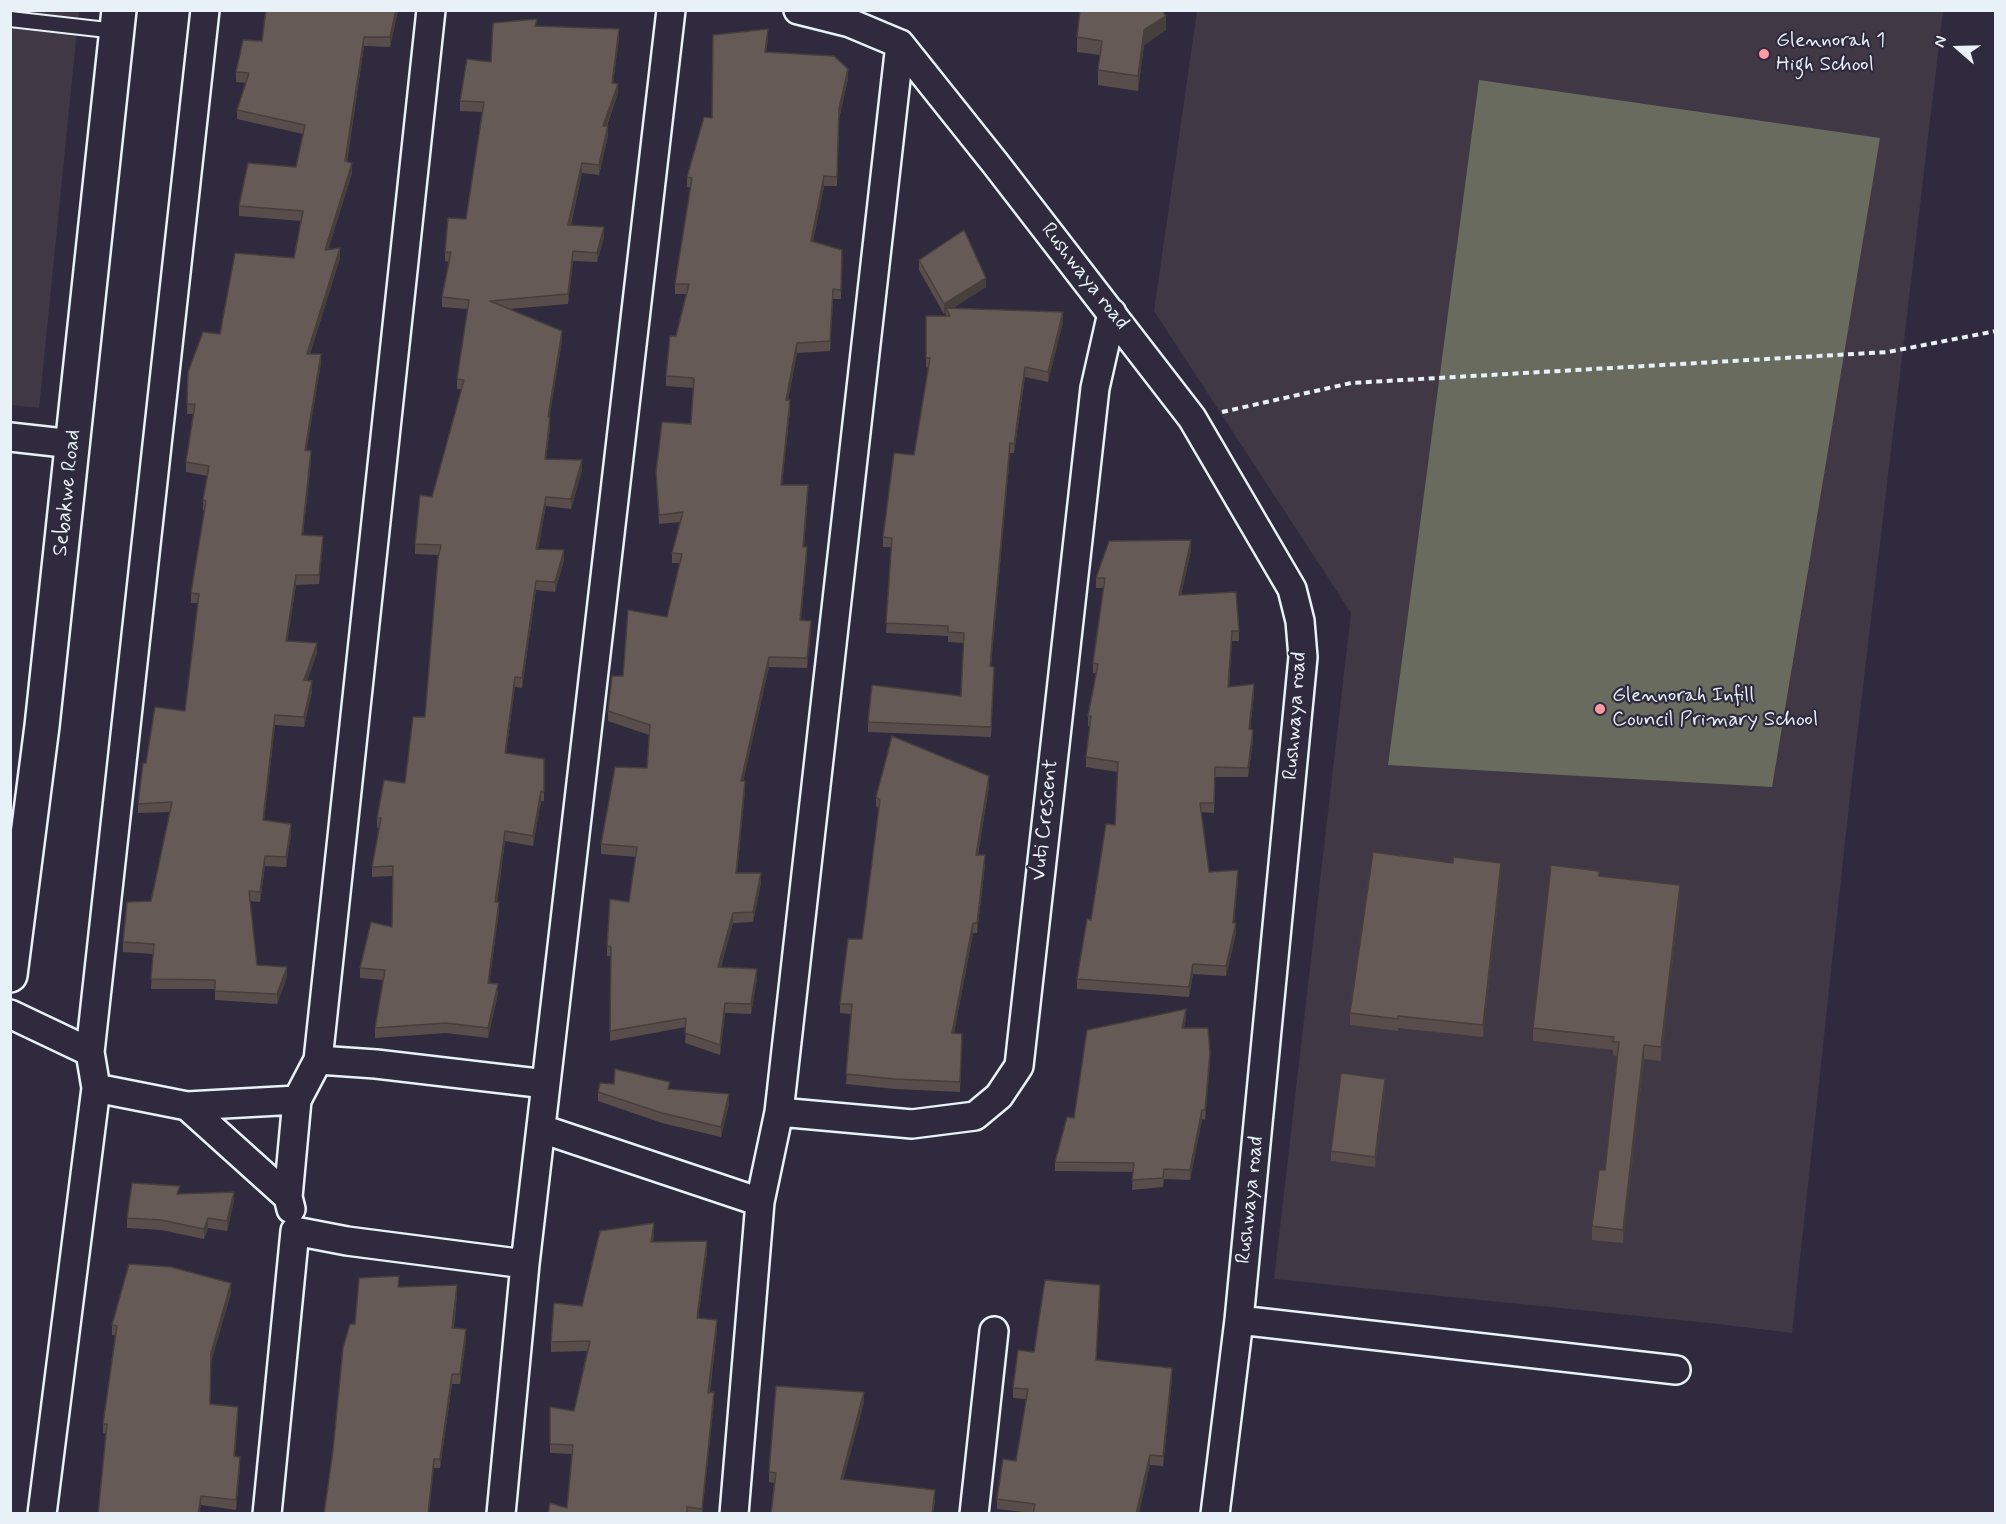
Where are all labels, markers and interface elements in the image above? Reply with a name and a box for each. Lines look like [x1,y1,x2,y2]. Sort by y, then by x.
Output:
north arrow [1928,18,1988,78]
place label: Glennorah 1 High School [1776,29,1885,79]
text: N [1929,33,1952,50]
marker: Glennorah 1 High School [1757,47,1771,61]
street label: Rushwaya road [1035,219,1133,335]
street label: Sebakwe Road [49,428,87,558]
street label: Rushwaya road [1279,651,1313,781]
place label: Glennorah Infill Council Primary School [1612,684,1818,734]
marker: Glennorah Infill Council Primary School [1593,702,1607,716]
street label: Vuti Crescent [1027,758,1065,882]
street label: Rushwaya road [1232,1135,1270,1265]

